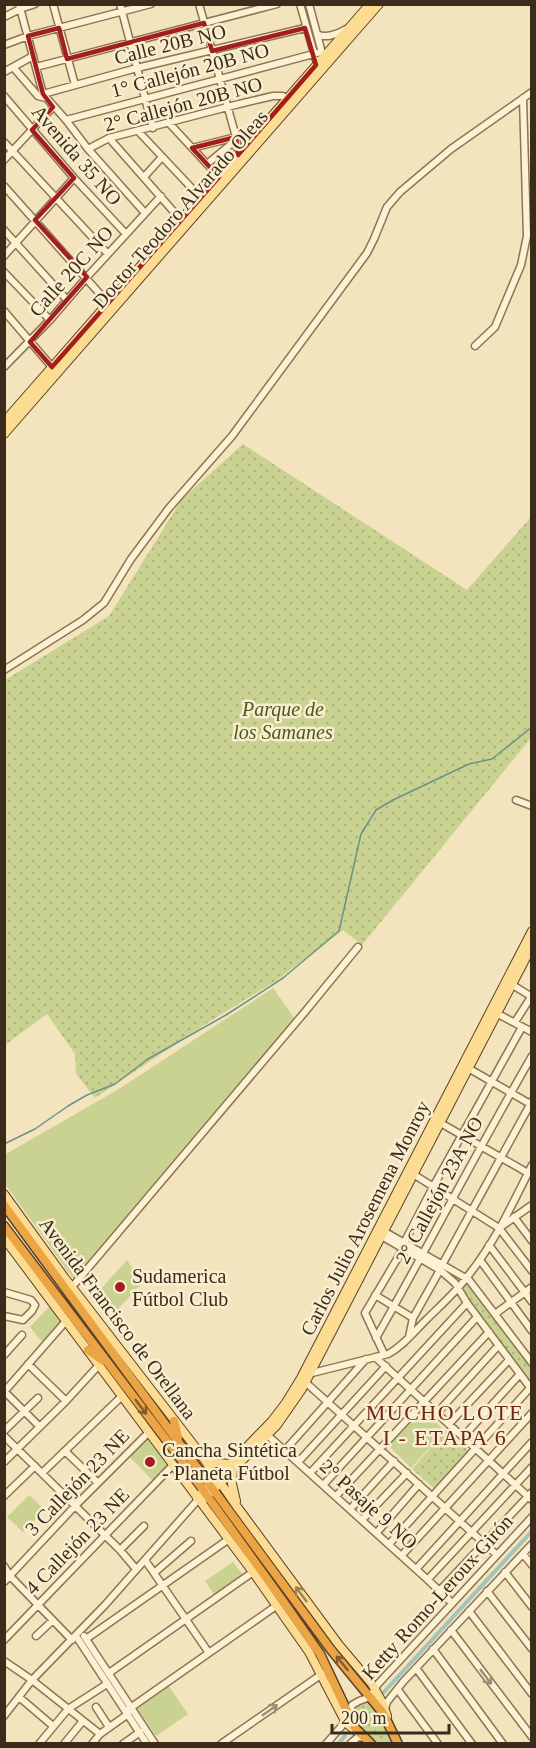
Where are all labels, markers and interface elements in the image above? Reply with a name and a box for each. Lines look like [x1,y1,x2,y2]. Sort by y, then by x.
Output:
street label: Calle 20B NO [112,19,228,69]
street label: 1° Callejón 20B NO [108,38,272,103]
street label: 2° Callejón 20B NO [101,72,265,137]
street label: Avenida 35 NO [28,101,126,209]
street label: Doctor Teodoro Alvarado Oleas [88,105,272,313]
street label: Calle 20C NO [25,221,117,321]
park label: Parque de los Samanes [233,698,333,743]
street label: Carlos Julio Arosemena Monroy [296,1097,435,1340]
street label: 2° Callejón 23A NO [391,1113,488,1268]
street label: Avenida Francisco de Orellana [35,1213,201,1423]
place label: Sudamerica Fútbol Club [132,1265,228,1310]
marker: Sudamerica Fútbol Club [113,1280,127,1294]
one-way arrow [135,1398,147,1414]
district label: MUCHO LOTE I - ETAPA 6 [366,1400,524,1450]
street label: 3 Callejón 23 NE [21,1424,134,1540]
place label: Cancha Sintética - Planeta Fútbol [162,1439,297,1484]
marker: Cancha Sintética - Planeta Fútbol [143,1455,157,1469]
street label: 2° Pasaje 9 NO [315,1455,422,1554]
street label: 4 Callejón 23 NE [21,1483,134,1599]
street label: Ketty Romo-Leroux Girón [357,1510,518,1685]
one-way arrow [295,1587,308,1603]
one-way arrow [335,1656,349,1671]
one-way arrow [480,1668,493,1684]
scale bar [332,1697,449,1735]
one-way arrow [261,1704,277,1716]
text: 200 m [341,1708,387,1728]

